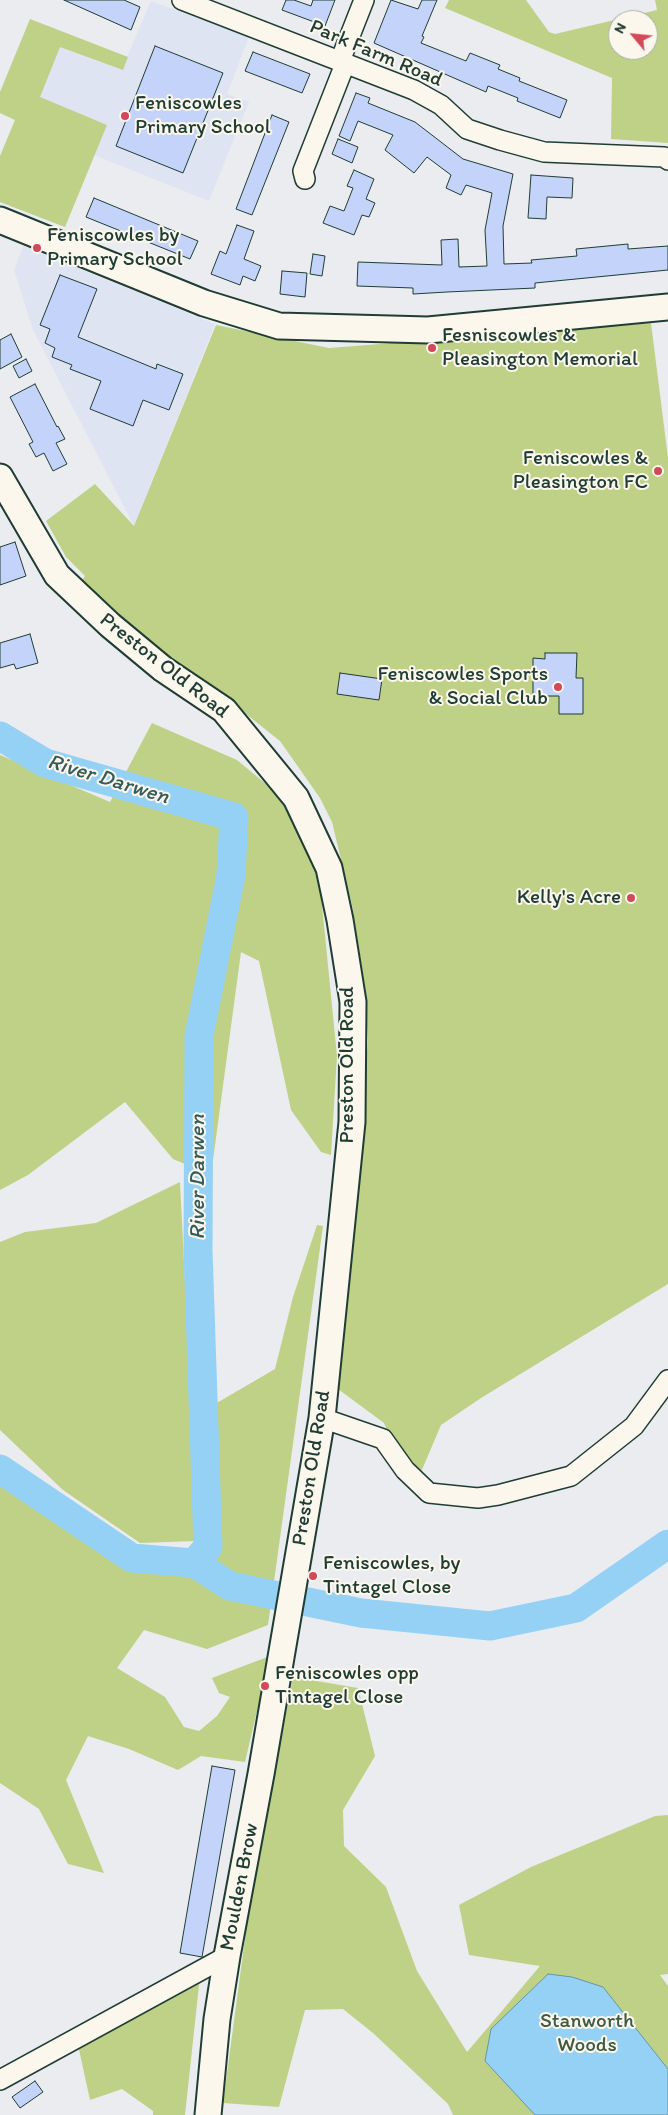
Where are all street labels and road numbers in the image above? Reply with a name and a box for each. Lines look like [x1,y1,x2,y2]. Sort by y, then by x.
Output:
street label: Park Farm Road [306,15,446,93]
street label: Preston Old Road [94,608,234,724]
street label: Preston Old Road [335,986,361,1144]
street label: Preston Old Road [287,1388,337,1548]
street label: Moulden Brow [215,1821,265,1953]

